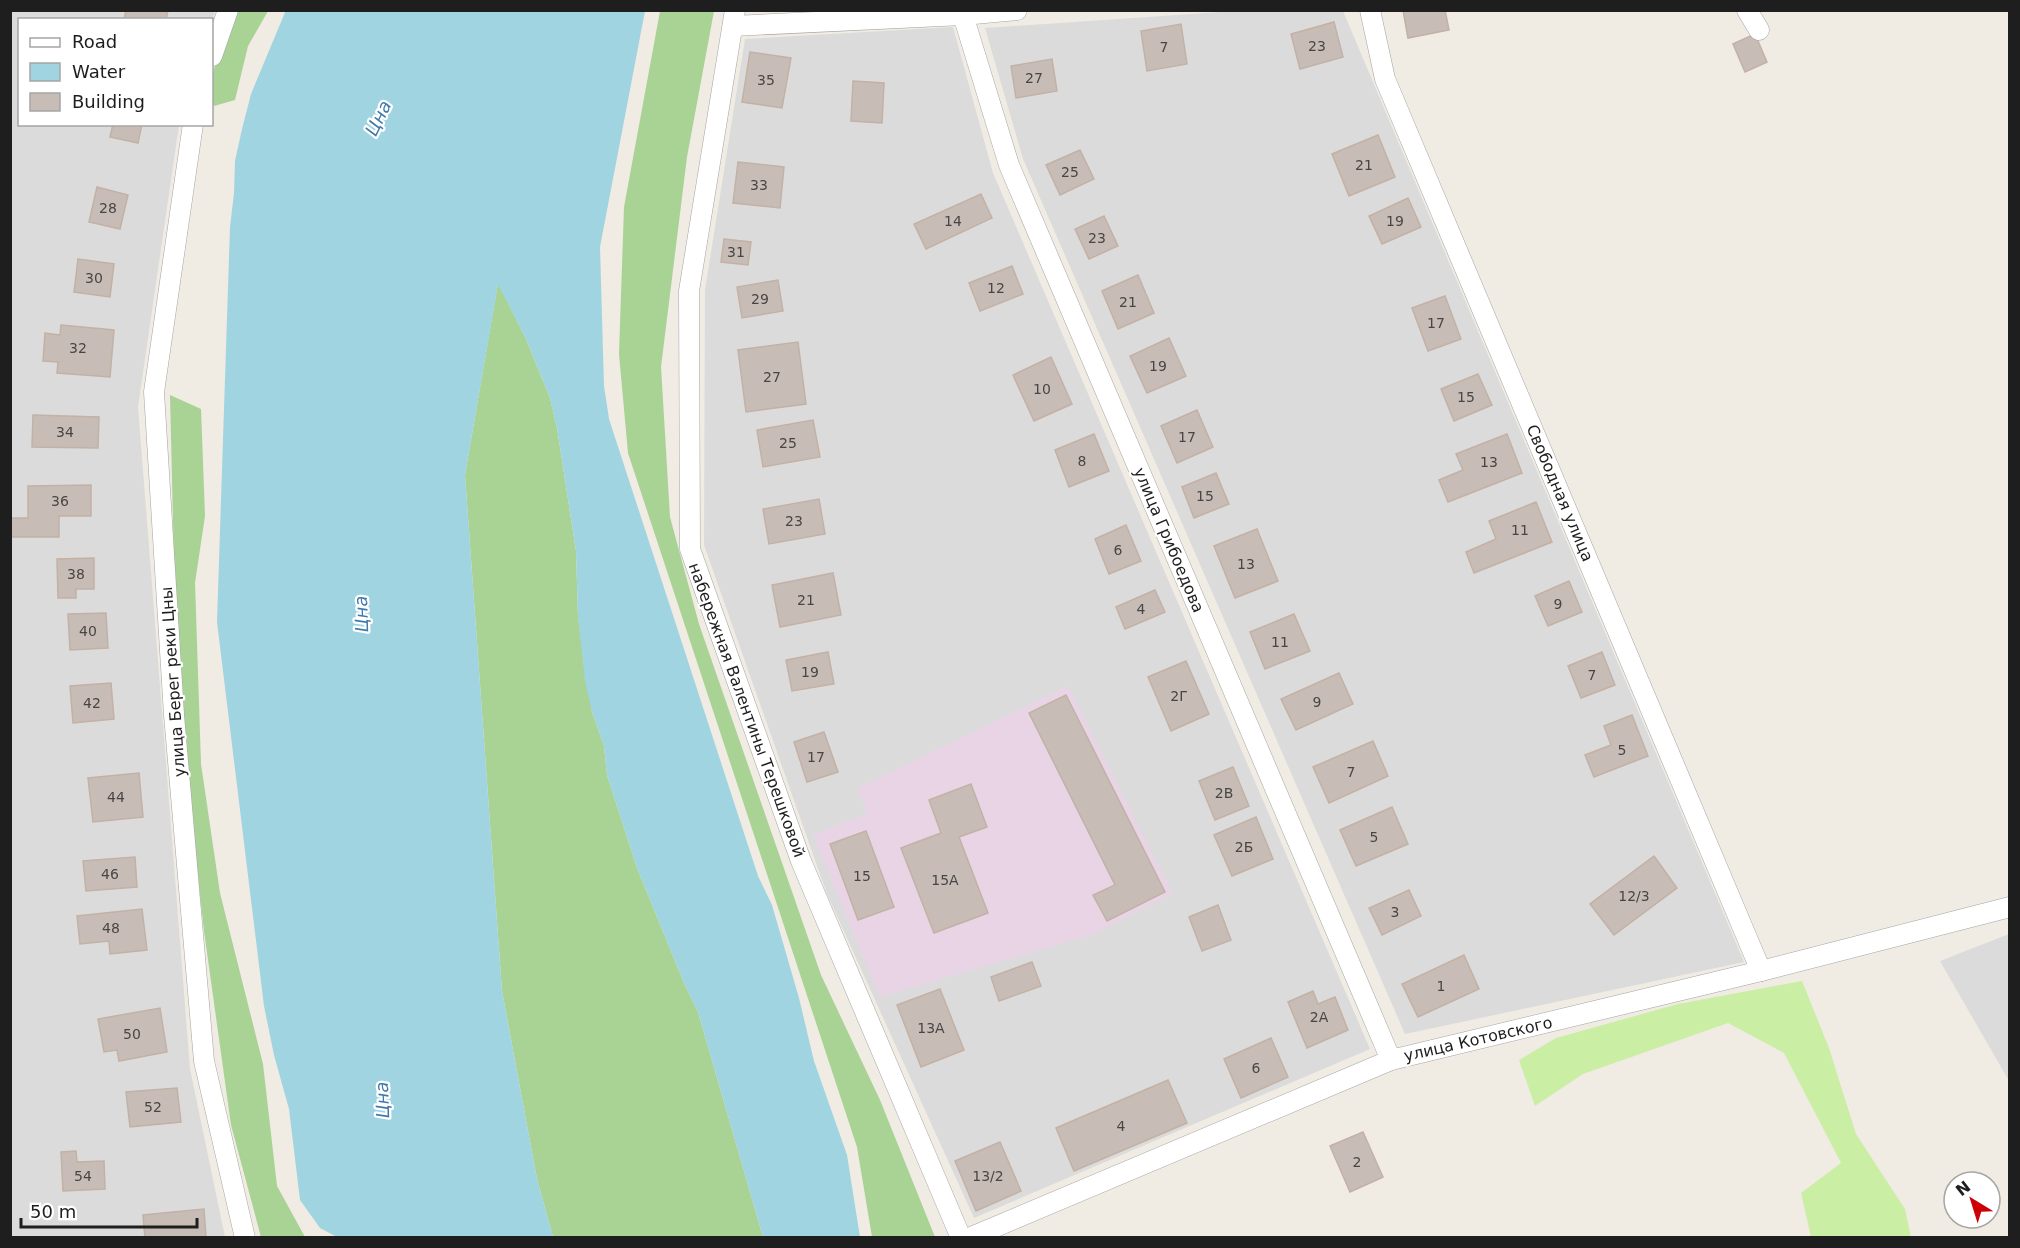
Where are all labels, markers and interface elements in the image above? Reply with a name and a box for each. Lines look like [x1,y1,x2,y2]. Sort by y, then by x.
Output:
legend [18,18,213,126]
text: Road [72,31,117,52]
house number: 23 [1308,38,1326,54]
house number: 7 [1160,39,1168,55]
text: Water [72,61,126,82]
house number: 27 [1025,70,1043,86]
house number: 35 [757,72,775,88]
text: Building [72,91,145,112]
water label: Цна [361,97,395,139]
house number: 21 [1355,157,1373,173]
house number: 25 [1061,164,1079,180]
house number: 33 [750,177,768,193]
house number: 28 [99,200,117,216]
house number: 14 [944,213,962,229]
house number: 19 [1386,213,1404,229]
house number: 23 [1088,230,1106,246]
house number: 31 [727,244,745,260]
house number: 30 [85,270,103,286]
house number: 12 [987,280,1005,296]
house number: 29 [751,291,769,307]
house number: 21 [1119,294,1137,310]
house number: 17 [1427,315,1445,331]
house number: 32 [69,340,87,356]
house number: 19 [1149,358,1167,374]
house number: 27 [763,369,781,385]
house number: 10 [1033,381,1051,397]
house number: 15 [1457,389,1475,405]
street label: Свободная улица [1523,422,1597,564]
house number: 34 [56,424,74,440]
house number: 17 [1178,429,1196,445]
house number: 25 [779,435,797,451]
house number: 8 [1078,453,1086,469]
house number: 13 [1480,454,1498,470]
street label: улица Грибоедова [1130,465,1208,615]
house number: 15 [1196,488,1214,504]
house number: 36 [51,493,69,509]
house number: 23 [785,513,803,529]
house number: 11 [1511,522,1529,538]
house number: 6 [1114,542,1123,558]
house number: 13 [1237,556,1255,572]
street label: набережная Валентины Терешковой [685,560,809,860]
house number: 38 [67,566,85,582]
street label: улица Берег реки Цны [157,586,189,778]
house number: 21 [797,592,815,608]
water label: Цна [350,595,372,633]
house number: 9 [1554,596,1562,612]
house number: 4 [1137,601,1146,617]
house number: 40 [79,623,97,639]
house number: 11 [1271,634,1289,650]
house number: 19 [801,664,819,680]
house number: 7 [1588,667,1596,683]
house number: 2Г [1170,688,1188,704]
house number: 9 [1313,694,1321,710]
house number: 42 [83,695,101,711]
house number: 5 [1618,742,1626,758]
house number: 17 [807,749,825,765]
house number: 7 [1347,764,1355,780]
house number: 2В [1215,785,1233,801]
house number: 44 [107,789,125,805]
house number: 5 [1370,829,1378,845]
house number: 2Б [1235,839,1253,855]
house number: 46 [101,866,119,882]
house number: 15 [853,868,871,884]
house number: 15А [931,872,959,888]
house number: 12/3 [1618,888,1650,904]
house number: 3 [1391,904,1399,920]
house number: 48 [102,920,120,936]
house number: 1 [1437,978,1445,994]
house number: 2А [1310,1009,1329,1025]
street label: улица Котовского [1402,1013,1554,1065]
house number: 13А [917,1020,945,1036]
house number: 50 [123,1026,141,1042]
house number: 6 [1252,1060,1261,1076]
water label: Цна [371,1081,393,1119]
house number: 52 [144,1099,162,1115]
house number: 4 [1117,1118,1126,1134]
house number: 2 [1353,1154,1361,1170]
house number: 54 [74,1168,92,1184]
house number: 13/2 [972,1168,1004,1184]
north arrow [1942,1170,2002,1230]
text: N [1952,1177,1974,1200]
scale bar [21,1191,196,1229]
text: 50 m [30,1201,76,1222]

